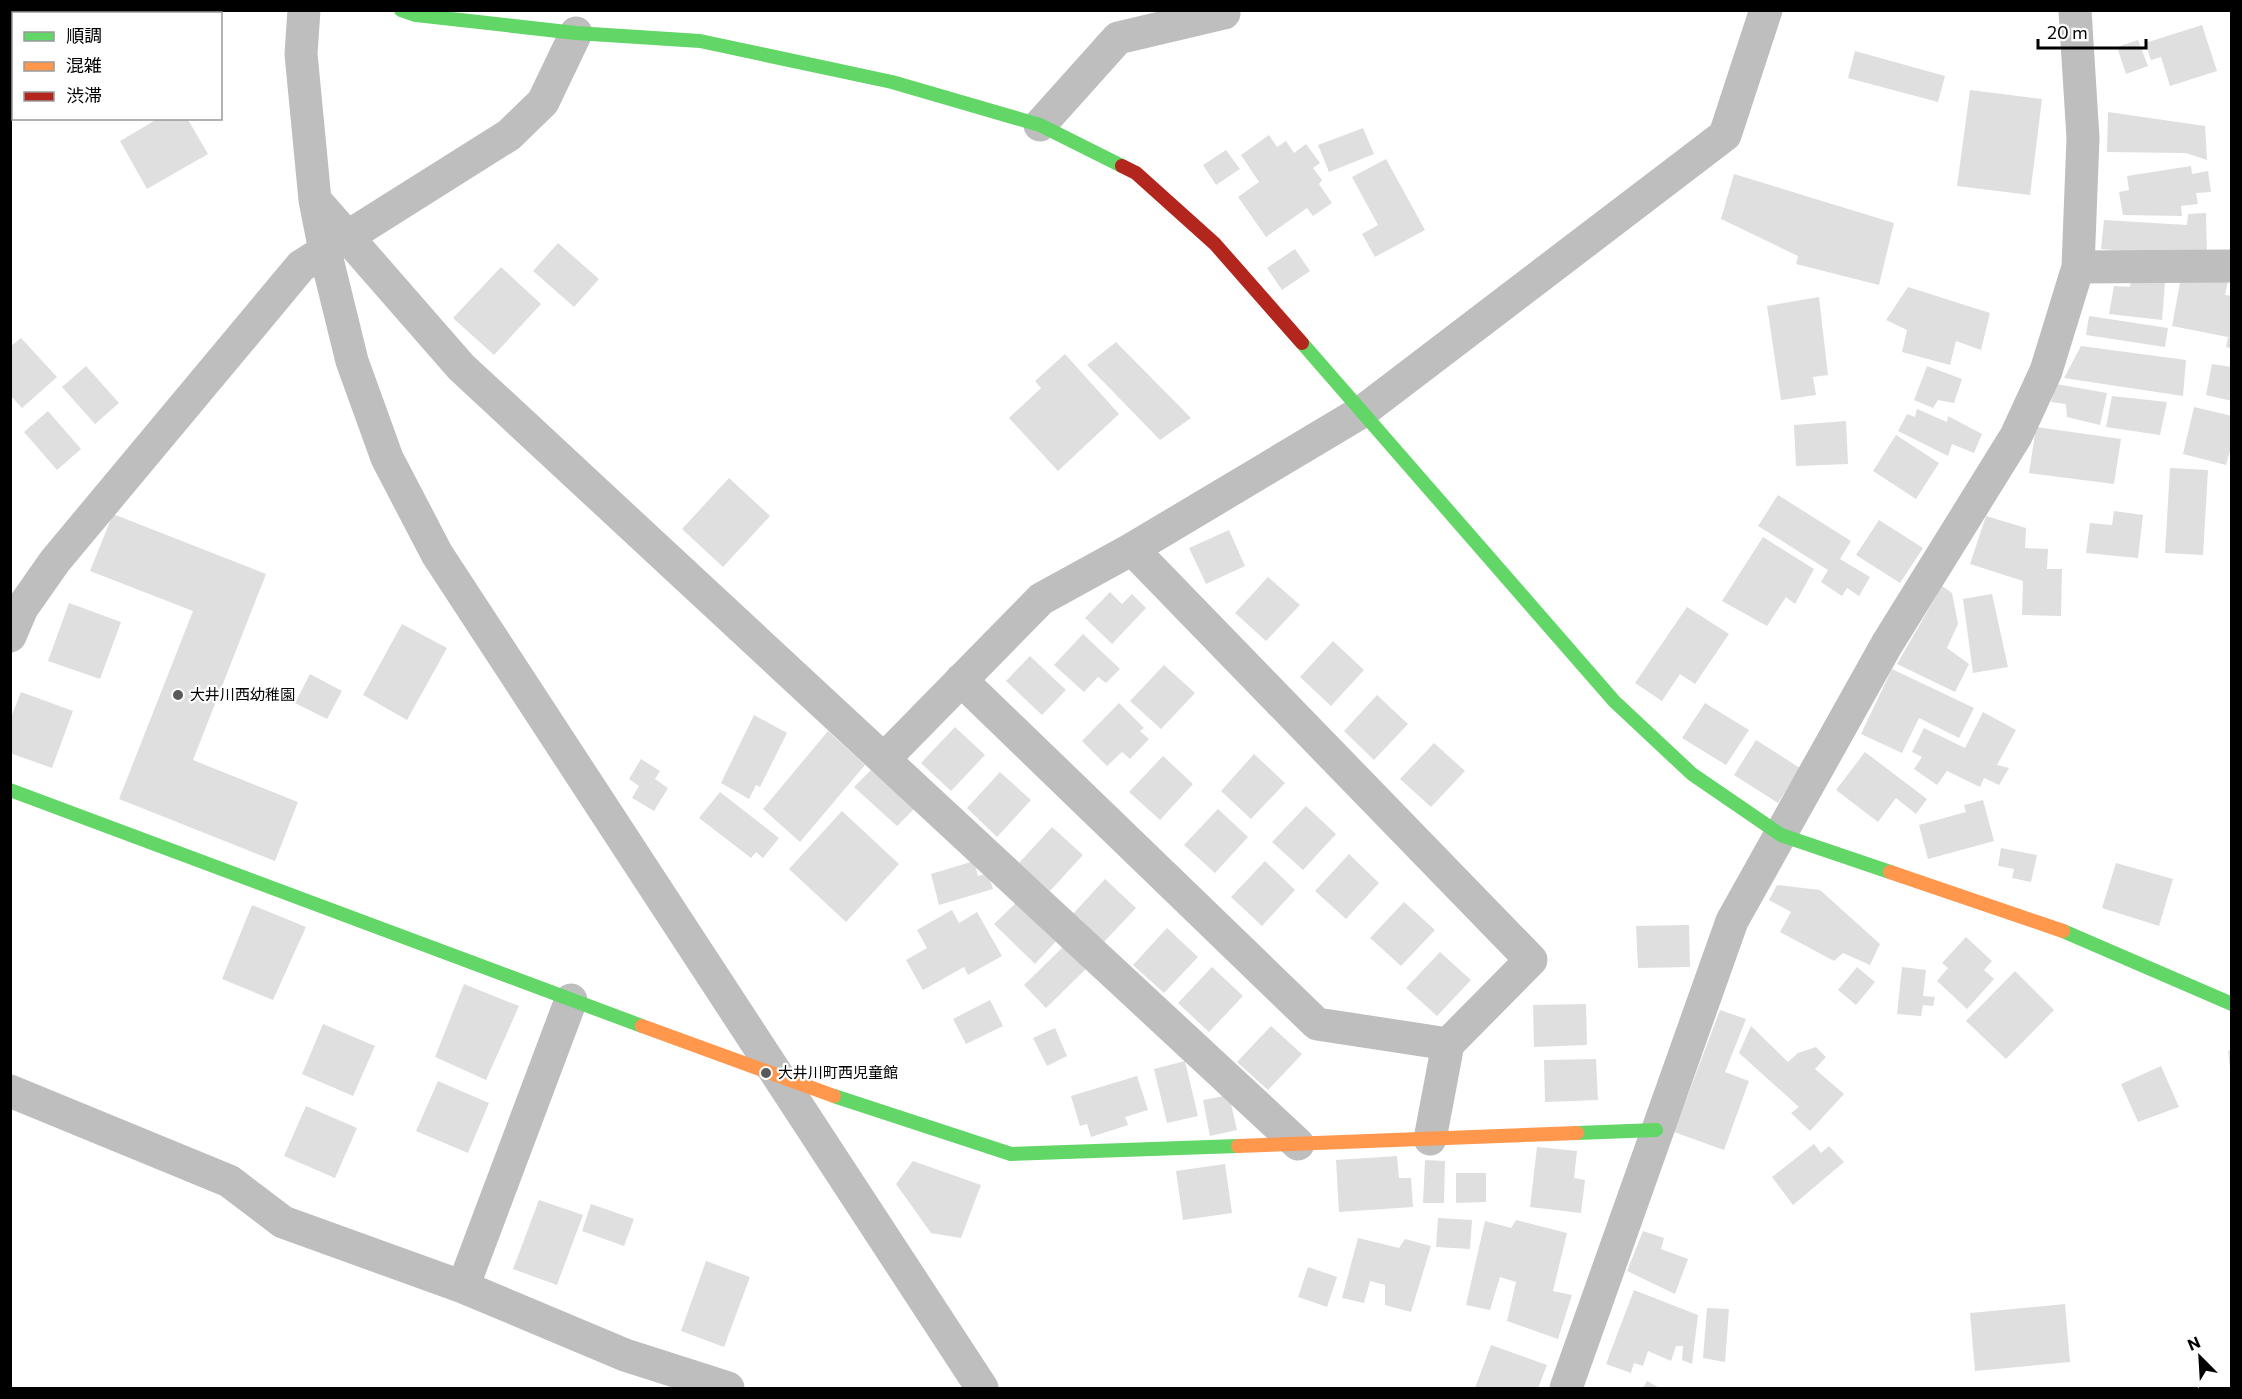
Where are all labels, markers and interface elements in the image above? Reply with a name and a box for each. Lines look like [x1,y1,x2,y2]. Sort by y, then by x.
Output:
legend [12,12,222,120]
scale bar [2038,12,2146,50]
text: 20 m [2047,21,2088,43]
text: 順調 [66,24,102,46]
text: 混雑 [66,54,102,76]
text: 渋滞 [66,84,102,106]
place label: 大井川西幼稚園 [190,685,295,703]
marker: 大井川西幼稚園 [171,688,185,702]
place label: 大井川町西児童館 [778,1063,898,1081]
marker: 大井川町西児童館 [759,1066,773,1080]
north arrow [2170,1327,2230,1387]
text: N [2184,1332,2203,1354]

